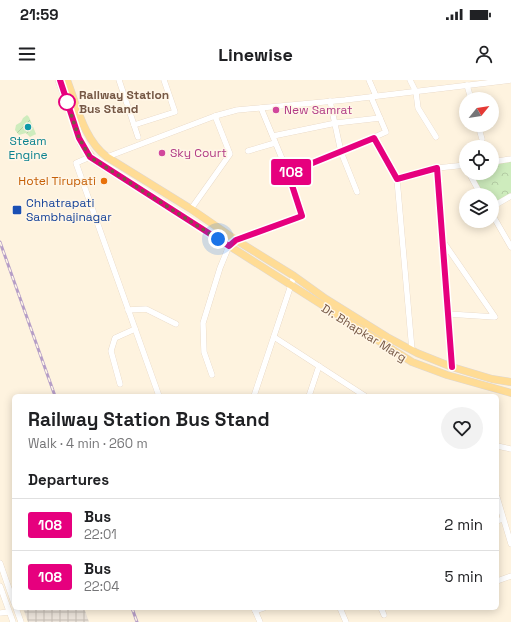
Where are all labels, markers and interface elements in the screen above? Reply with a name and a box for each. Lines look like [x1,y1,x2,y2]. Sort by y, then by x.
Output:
text: 21:59 [20,5,58,24]
icon: menu [16,43,38,65]
text: Linewise [218,43,293,66]
icon: person [473,43,495,65]
place label: Railway Station Bus Stand [79,87,169,117]
north arrow [459,92,499,132]
map controls [459,92,499,228]
marker: Railway Station Bus Stand [58,93,76,111]
place label: New Samrat [284,102,353,118]
marker: New Samrat [271,105,281,115]
marker: Steam Engine [23,122,33,132]
place label: Steam Engine [8,133,48,163]
button: locate [459,140,499,180]
place label: Sky Court [170,145,227,161]
marker: Sky Court [157,148,167,158]
line badge: 108 [268,159,314,185]
text: 108 [279,163,303,181]
place label: Hotel Tirupati [18,173,96,189]
marker: Hotel Tirupati [99,176,109,186]
button: layers [459,188,499,228]
place label: Chhatrapati Sambhajinagar [26,195,112,225]
marker: Chhatrapati Sambhajinagar [11,204,23,216]
your location [208,229,228,249]
street label: Dr. Bhapkar Marg [318,300,410,366]
text: Railway Station Bus Stand [28,407,270,432]
button: heart [441,407,483,449]
text: Walk · 4 min · 260 m [28,435,148,452]
text: Departures [28,470,109,489]
text: Bus [84,507,111,526]
text: 2 min [444,515,483,534]
text: 108 [38,516,62,534]
text: 22:01 [84,526,117,543]
text: Bus [84,559,111,578]
text: 5 min [444,567,483,586]
text: 108 [38,568,62,586]
text: 22:04 [84,578,119,595]

